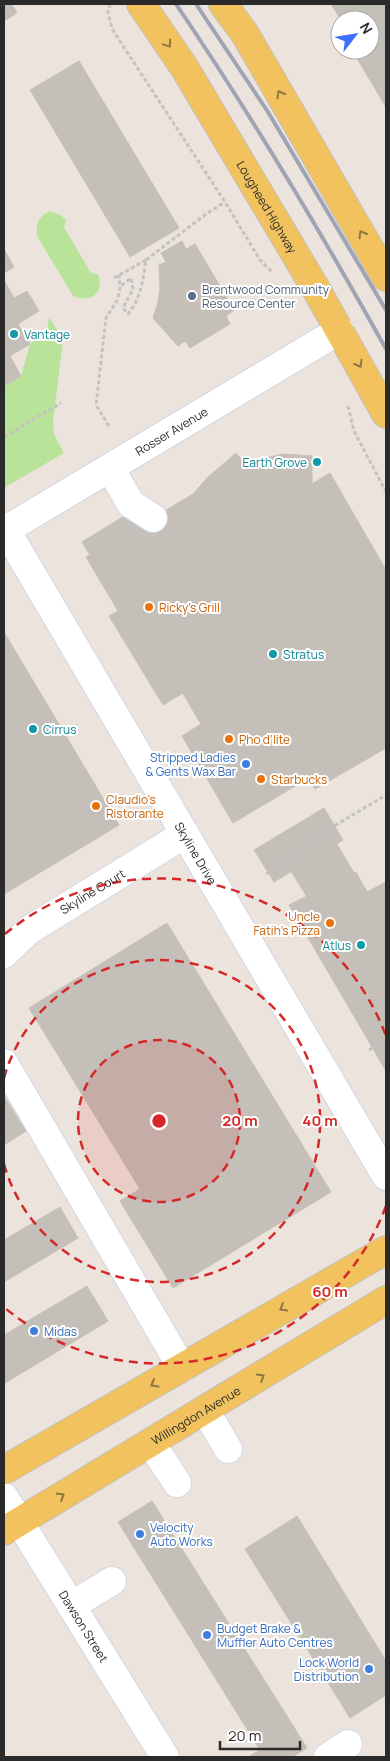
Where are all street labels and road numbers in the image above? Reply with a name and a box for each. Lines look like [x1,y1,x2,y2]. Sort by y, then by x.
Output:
street label: Lougheed Highway [233,157,302,257]
street label: Rosser Avenue [132,403,211,459]
street label: Skyline Drive [171,819,221,888]
street label: Skyline Court [56,864,128,918]
street label: Willingdon Avenue [148,1382,243,1449]
street label: Dawson Street [55,1587,113,1666]

